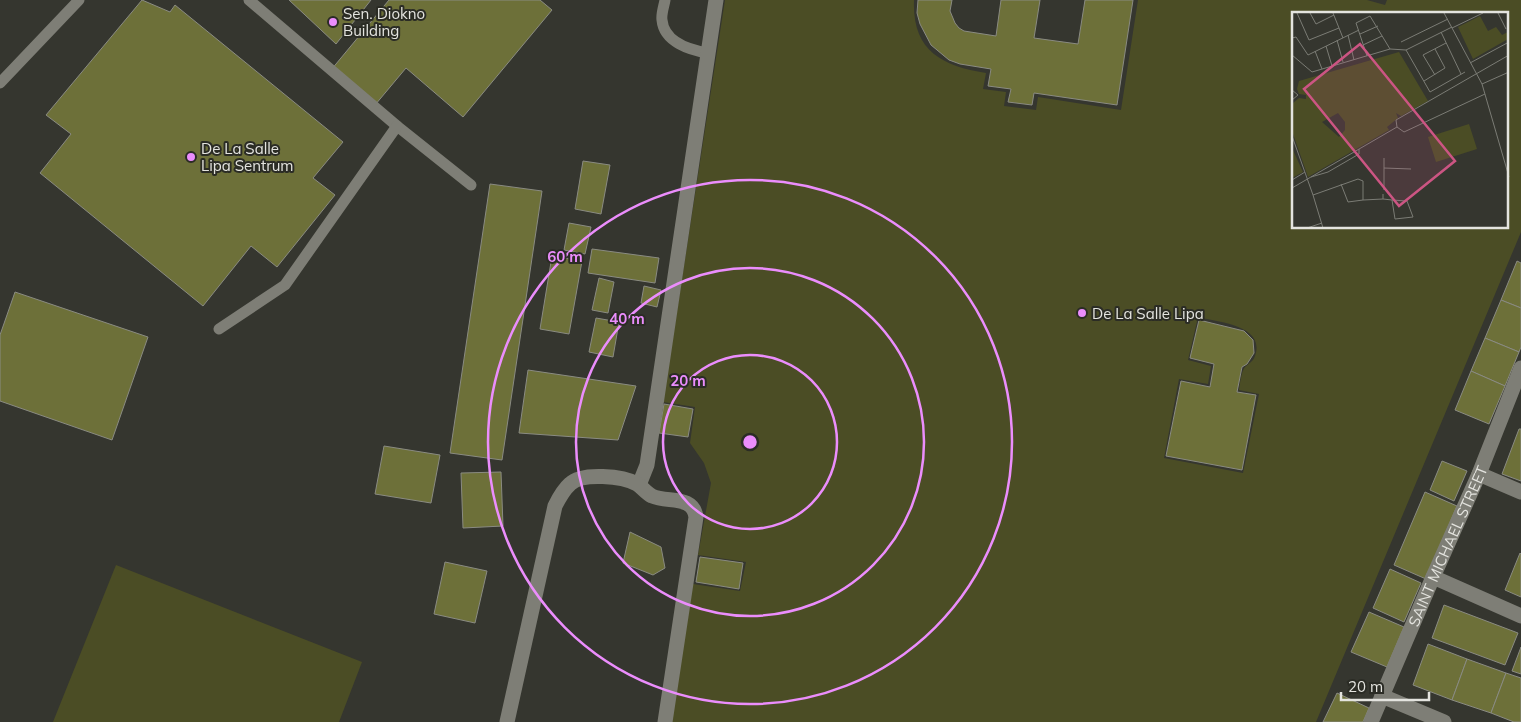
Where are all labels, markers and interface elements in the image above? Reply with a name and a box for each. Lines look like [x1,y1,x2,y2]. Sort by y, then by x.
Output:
place label: Sen. Diokno Building [343,4,425,40]
inset map [1292,12,1508,229]
marker: Sen. Diokno Building [327,16,339,28]
place label: De La Salle Lipa Sentrum [201,139,293,175]
marker: De La Salle Lipa Sentrum [185,151,197,163]
text: 60 m [547,247,583,266]
place label: De La Salle Lipa [1092,304,1204,323]
marker: De La Salle Lipa [1076,307,1088,319]
text: 40 m [609,309,645,328]
text: 20 m [670,371,706,390]
centre of rings [741,433,759,451]
street label: SAINT MICHAEL STREET [1404,463,1491,629]
scale bar [1341,670,1428,702]
text: 20 m [1348,677,1383,696]

